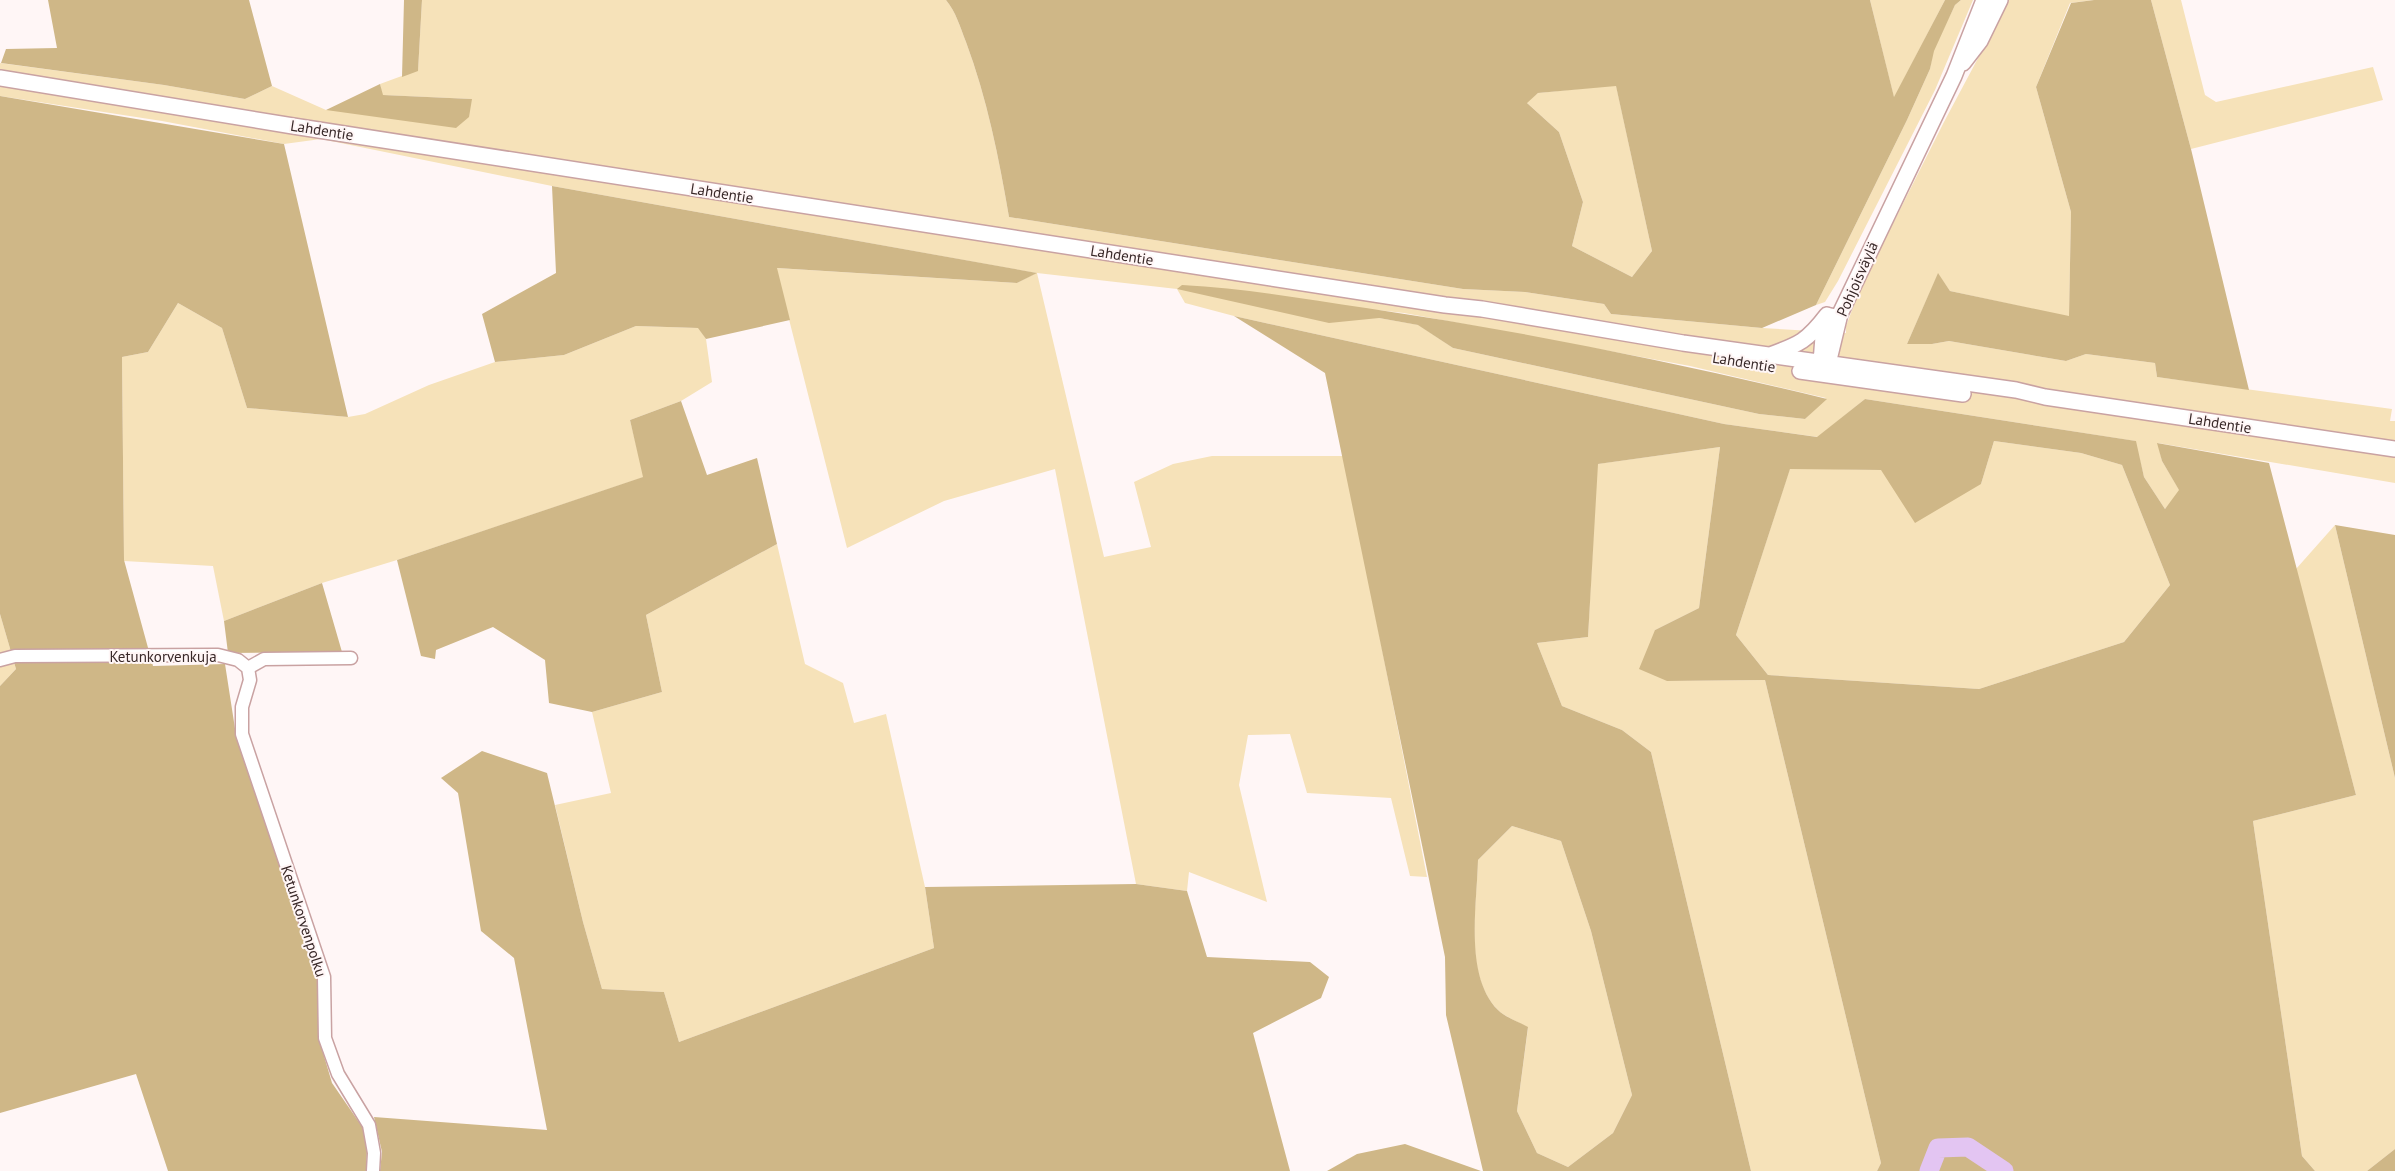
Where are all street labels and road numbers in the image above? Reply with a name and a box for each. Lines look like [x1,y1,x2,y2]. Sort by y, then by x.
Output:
street label: Lahdentie [289,116,355,144]
street label: Lahdentie [689,179,755,207]
street label: Pohjoisväylä [1832,239,1882,319]
street label: Lahdentie [1089,241,1155,269]
street label: Lahdentie [1711,348,1777,376]
street label: Lahdentie [2187,409,2253,437]
street label: Ketunkorvenkuja [109,647,217,666]
street label: Ketunkorvenpolku [277,863,331,979]

